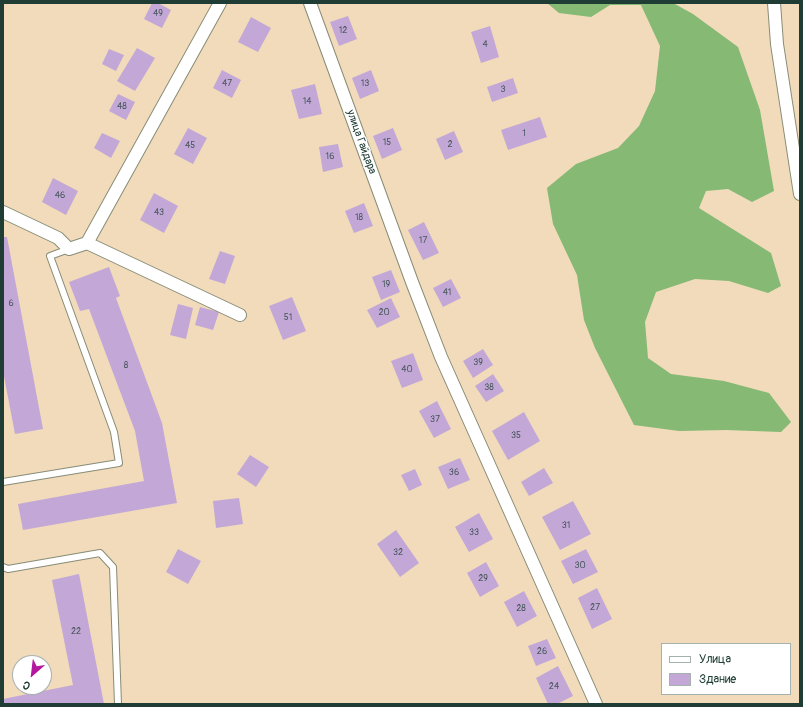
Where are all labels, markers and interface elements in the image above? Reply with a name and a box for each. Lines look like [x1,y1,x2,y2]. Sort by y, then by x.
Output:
house number: 49 [153,9,163,19]
house number: 12 [339,26,347,36]
house number: 4 [482,40,488,50]
house number: 47 [222,79,232,89]
house number: 13 [361,79,369,89]
house number: 3 [500,85,506,95]
house number: 14 [303,97,311,107]
house number: 48 [117,102,127,112]
street label: улица Гайдара [343,108,379,176]
house number: 1 [522,129,526,139]
house number: 15 [383,138,391,148]
house number: 2 [447,140,453,150]
house number: 45 [185,141,195,151]
house number: 16 [326,152,334,162]
house number: 46 [55,191,65,201]
house number: 43 [154,208,164,218]
house number: 18 [355,213,363,223]
house number: 17 [419,236,427,246]
house number: 19 [382,280,390,290]
house number: 41 [443,288,451,298]
house number: 6 [8,299,14,309]
house number: 20 [378,308,390,318]
house number: 51 [284,313,292,323]
house number: 39 [473,358,483,368]
house number: 8 [124,361,128,371]
house number: 40 [401,365,413,375]
house number: 38 [484,383,494,393]
house number: 37 [430,415,440,425]
house number: 35 [511,431,521,441]
house number: 36 [449,468,459,478]
house number: 31 [562,521,570,531]
house number: 33 [469,528,479,538]
house number: 32 [393,548,403,558]
house number: 30 [574,561,586,571]
house number: 29 [478,574,488,584]
house number: 27 [590,603,600,613]
house number: 28 [516,604,526,614]
house number: 22 [71,627,81,637]
legend [661,643,791,695]
house number: 26 [537,647,547,657]
text: Улица [699,652,731,667]
north arrow [12,655,52,695]
text: Здание [699,672,736,687]
text: С [21,678,33,692]
house number: 24 [549,682,559,692]

